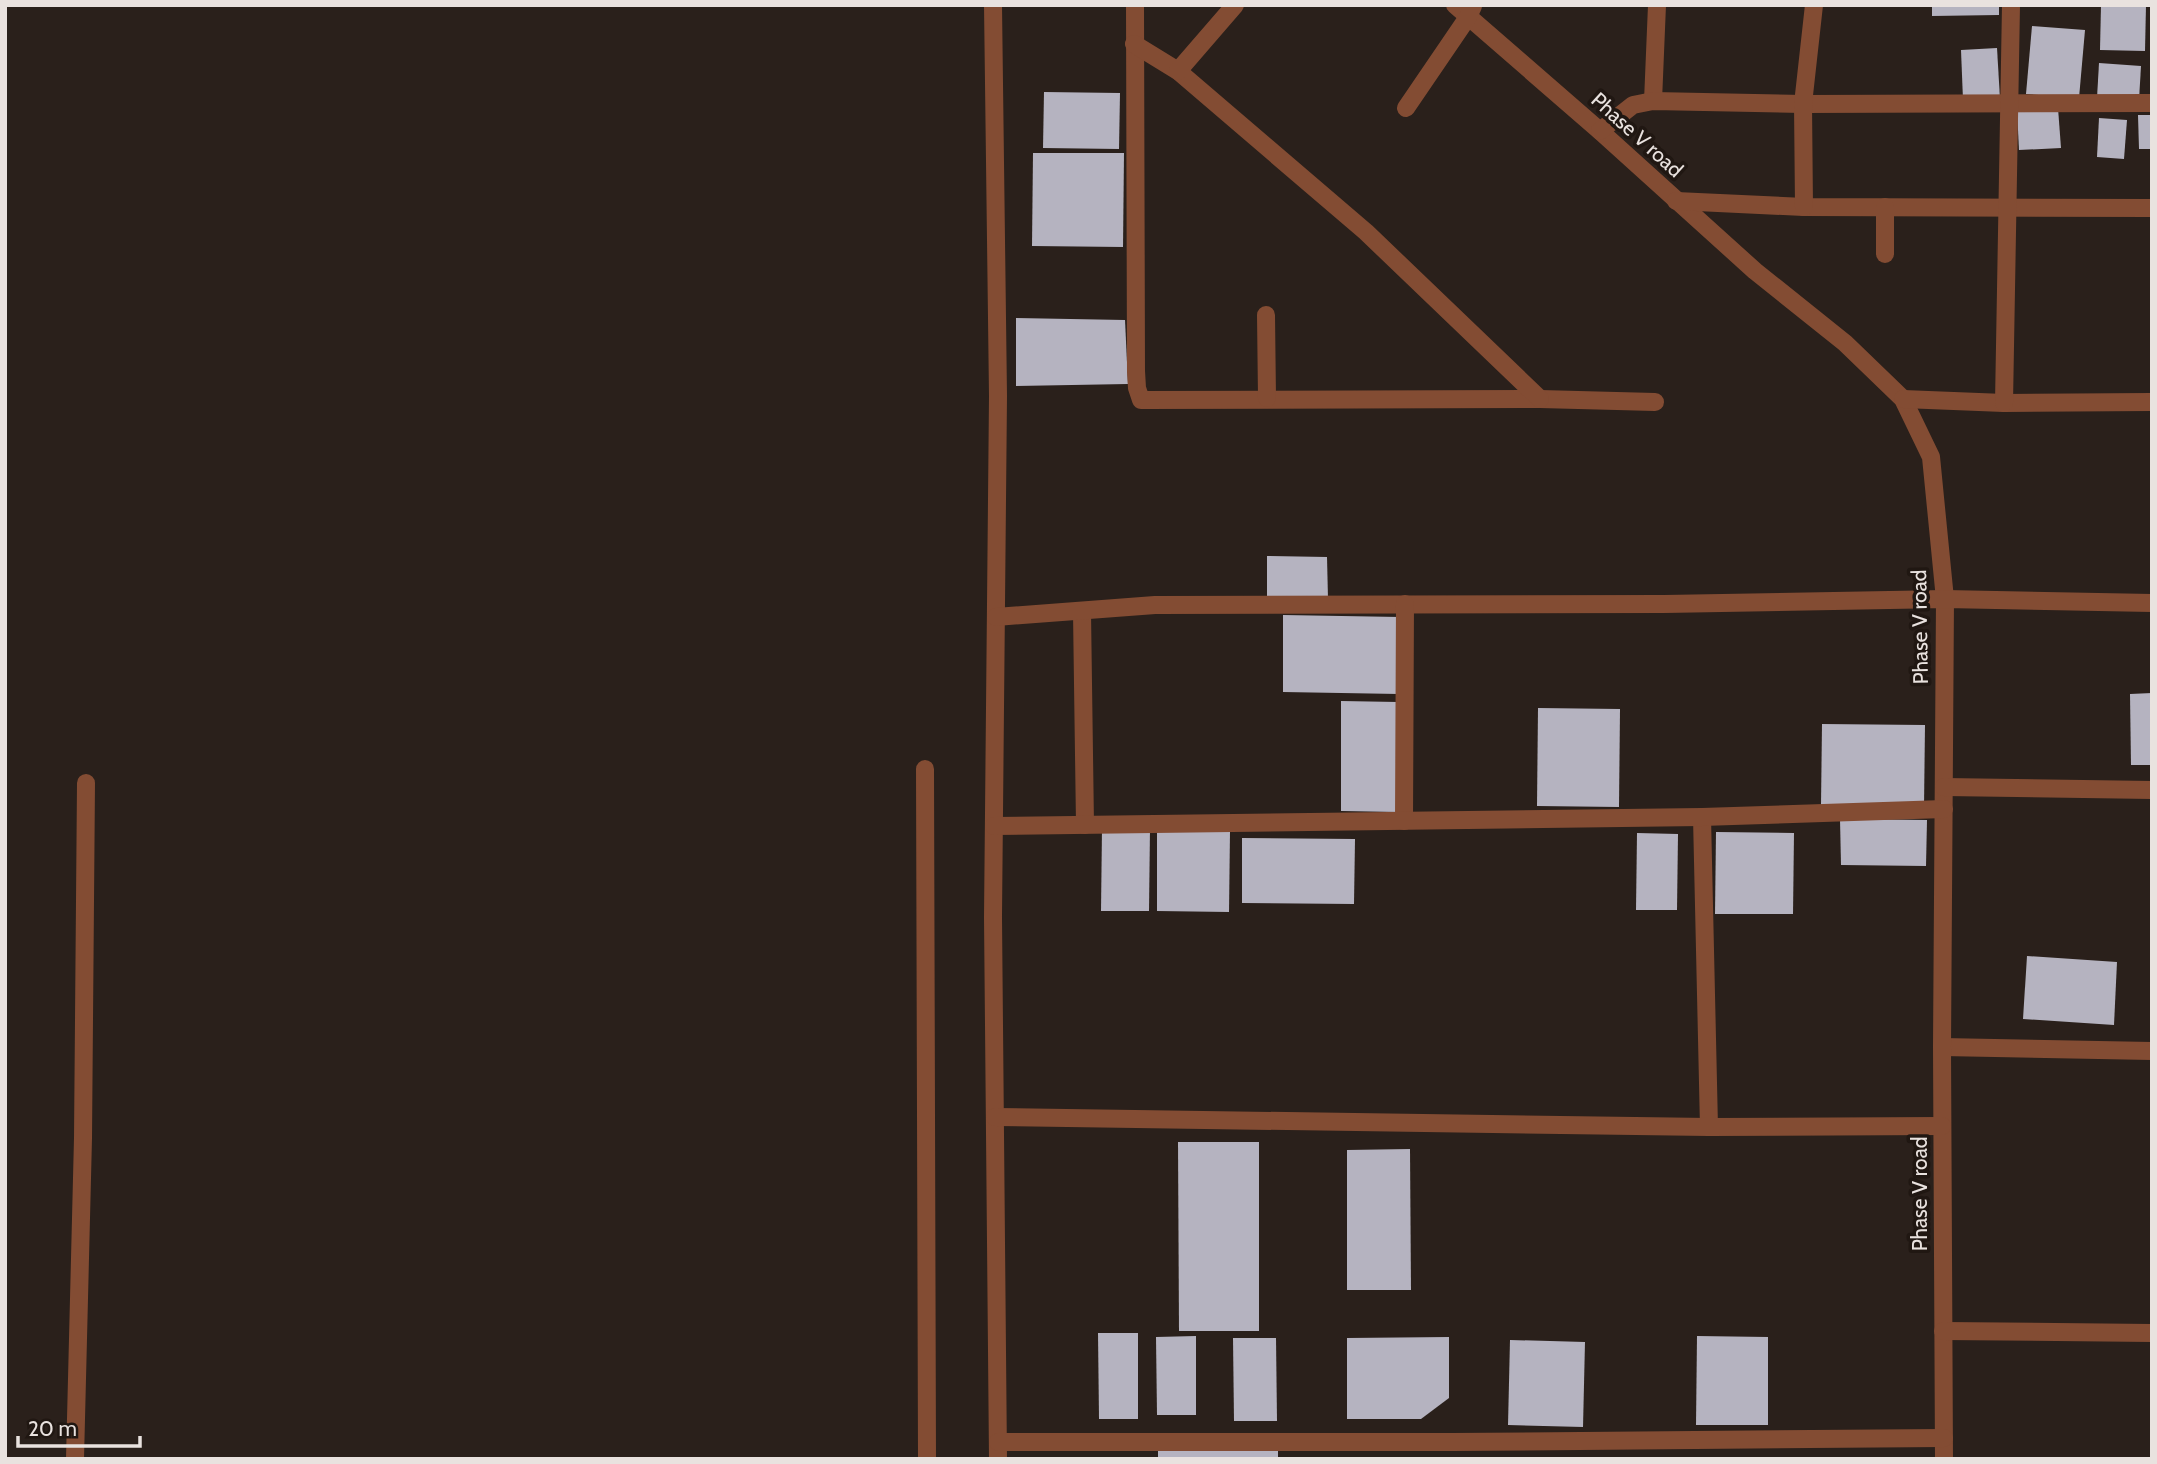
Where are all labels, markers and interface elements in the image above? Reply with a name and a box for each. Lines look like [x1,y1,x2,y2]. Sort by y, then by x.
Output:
street label: Phase V road [1586,87,1688,182]
street label: Phase V road [1906,569,1933,685]
street label: Phase V road [1907,1137,1932,1251]
scale bar [18,1404,140,1448]
text: 20 m [28,1416,77,1441]

